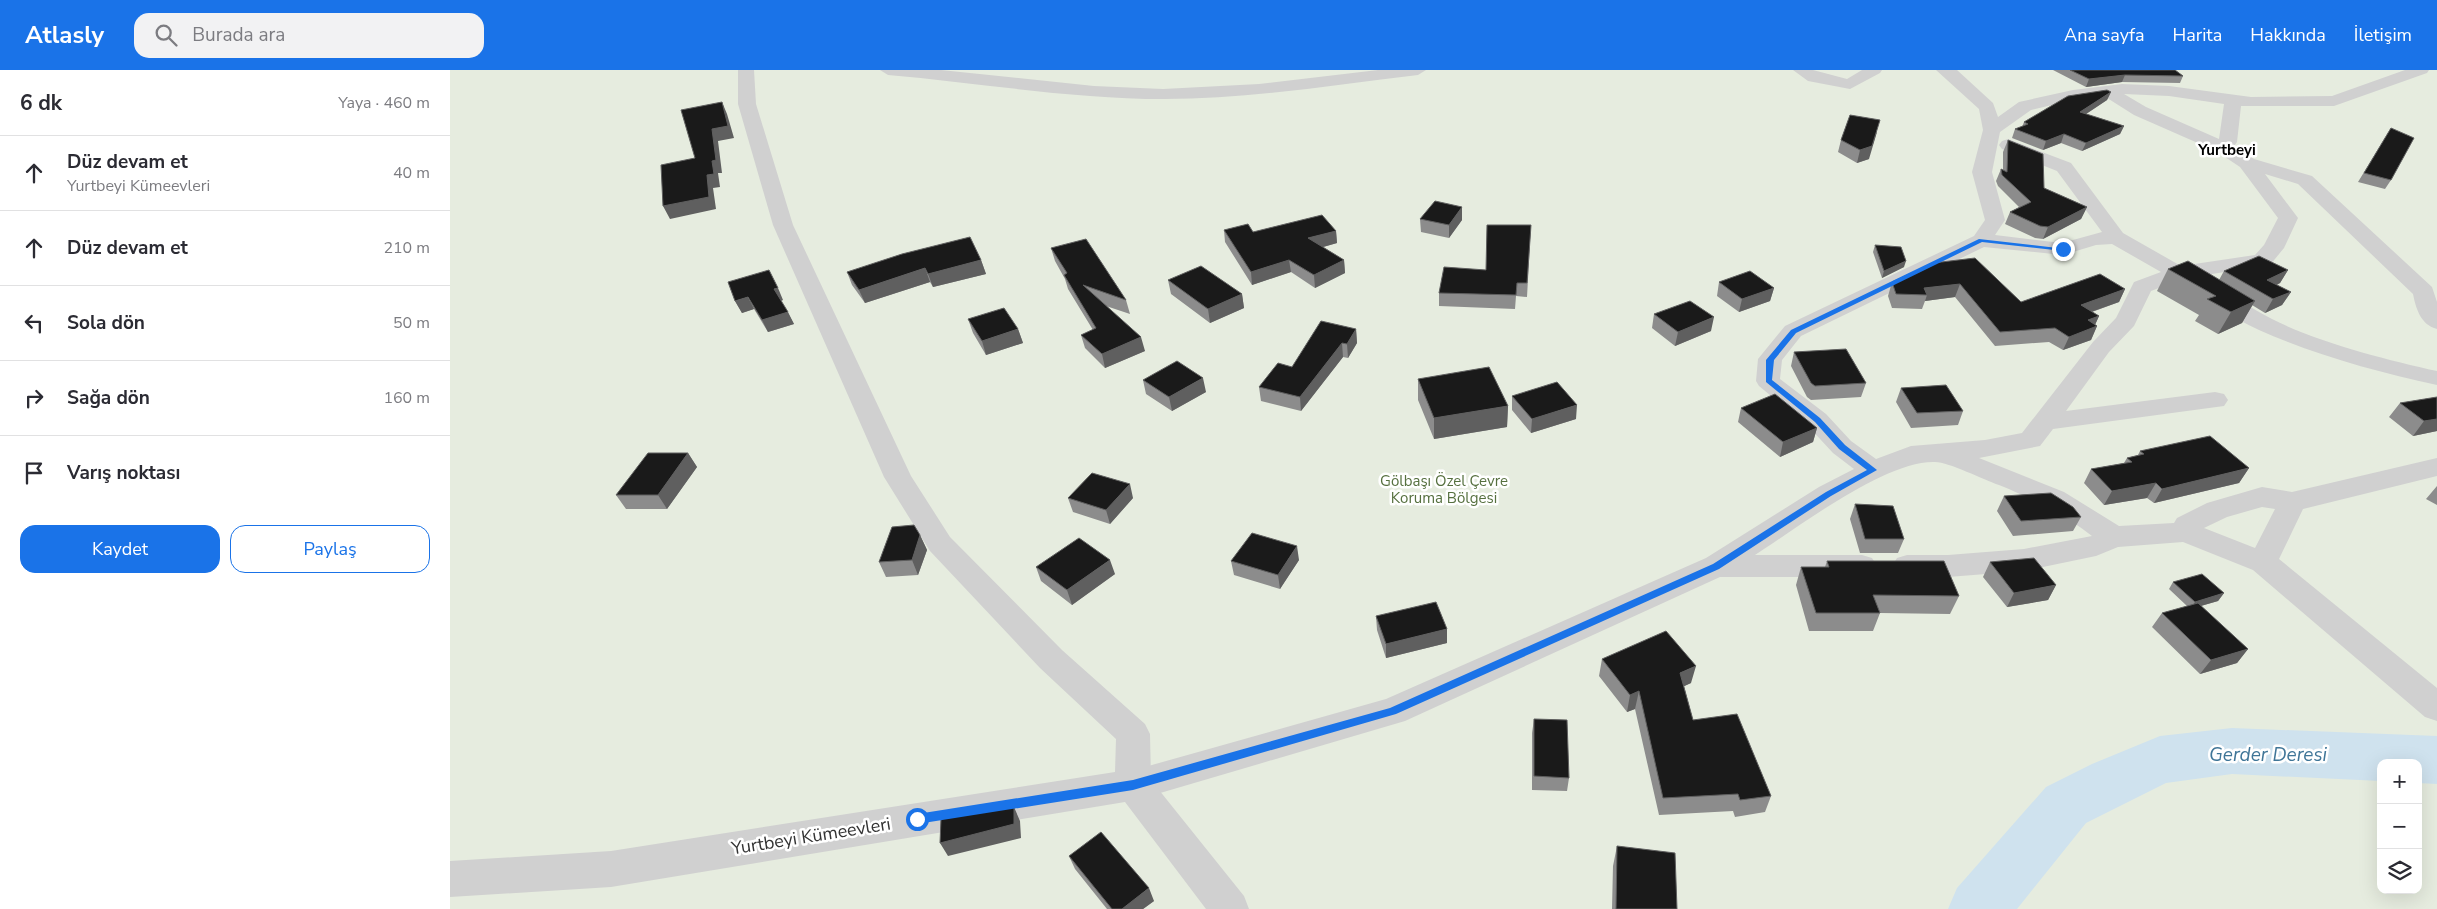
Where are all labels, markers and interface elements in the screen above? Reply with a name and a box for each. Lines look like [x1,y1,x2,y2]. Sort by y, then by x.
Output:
search box [134,13,484,58]
text: Atlasly [25,19,104,51]
icon: search [152,21,180,49]
text: Burada ara [192,22,285,48]
text: Ana sayfa [2064,23,2144,47]
text: Harita [2172,23,2222,47]
text: Hakkında [2250,23,2326,47]
text: İletişim [2354,23,2412,47]
text: 6 dk [20,89,62,117]
text: Yaya · 460 m [338,92,430,114]
district label: Yurtbeyi [2197,140,2256,160]
text: Düz devam et [67,149,188,175]
icon: ahead [20,159,48,187]
text: 40 m [393,162,430,184]
text: Yurtbeyi Kümeevleri [67,175,210,197]
icon: ahead [20,234,48,262]
text: Düz devam et [67,235,188,261]
text: 210 m [383,237,430,259]
route end [2052,238,2075,261]
icon: left [20,309,48,337]
text: Sola dön [67,310,145,336]
text: 50 m [393,312,430,334]
icon: right [20,384,48,412]
text: Sağa dön [67,385,150,411]
text: 160 m [383,387,430,409]
icon: arrive [20,459,48,487]
text: Varış noktası [67,460,180,486]
park label: Gölbaşı Özel Çevre Koruma Bölgesi [1380,471,1508,508]
button: Kaydet [20,525,220,573]
button: Paylaş [230,525,430,573]
water label: Gerder Deresi [2209,742,2328,768]
map controls [2377,759,2422,894]
button: + [2377,759,2422,804]
button: − [2377,804,2422,849]
route start [906,808,929,831]
street label: Yurtbeyi Kümeevleri [729,812,892,861]
button: layers [2377,849,2422,894]

